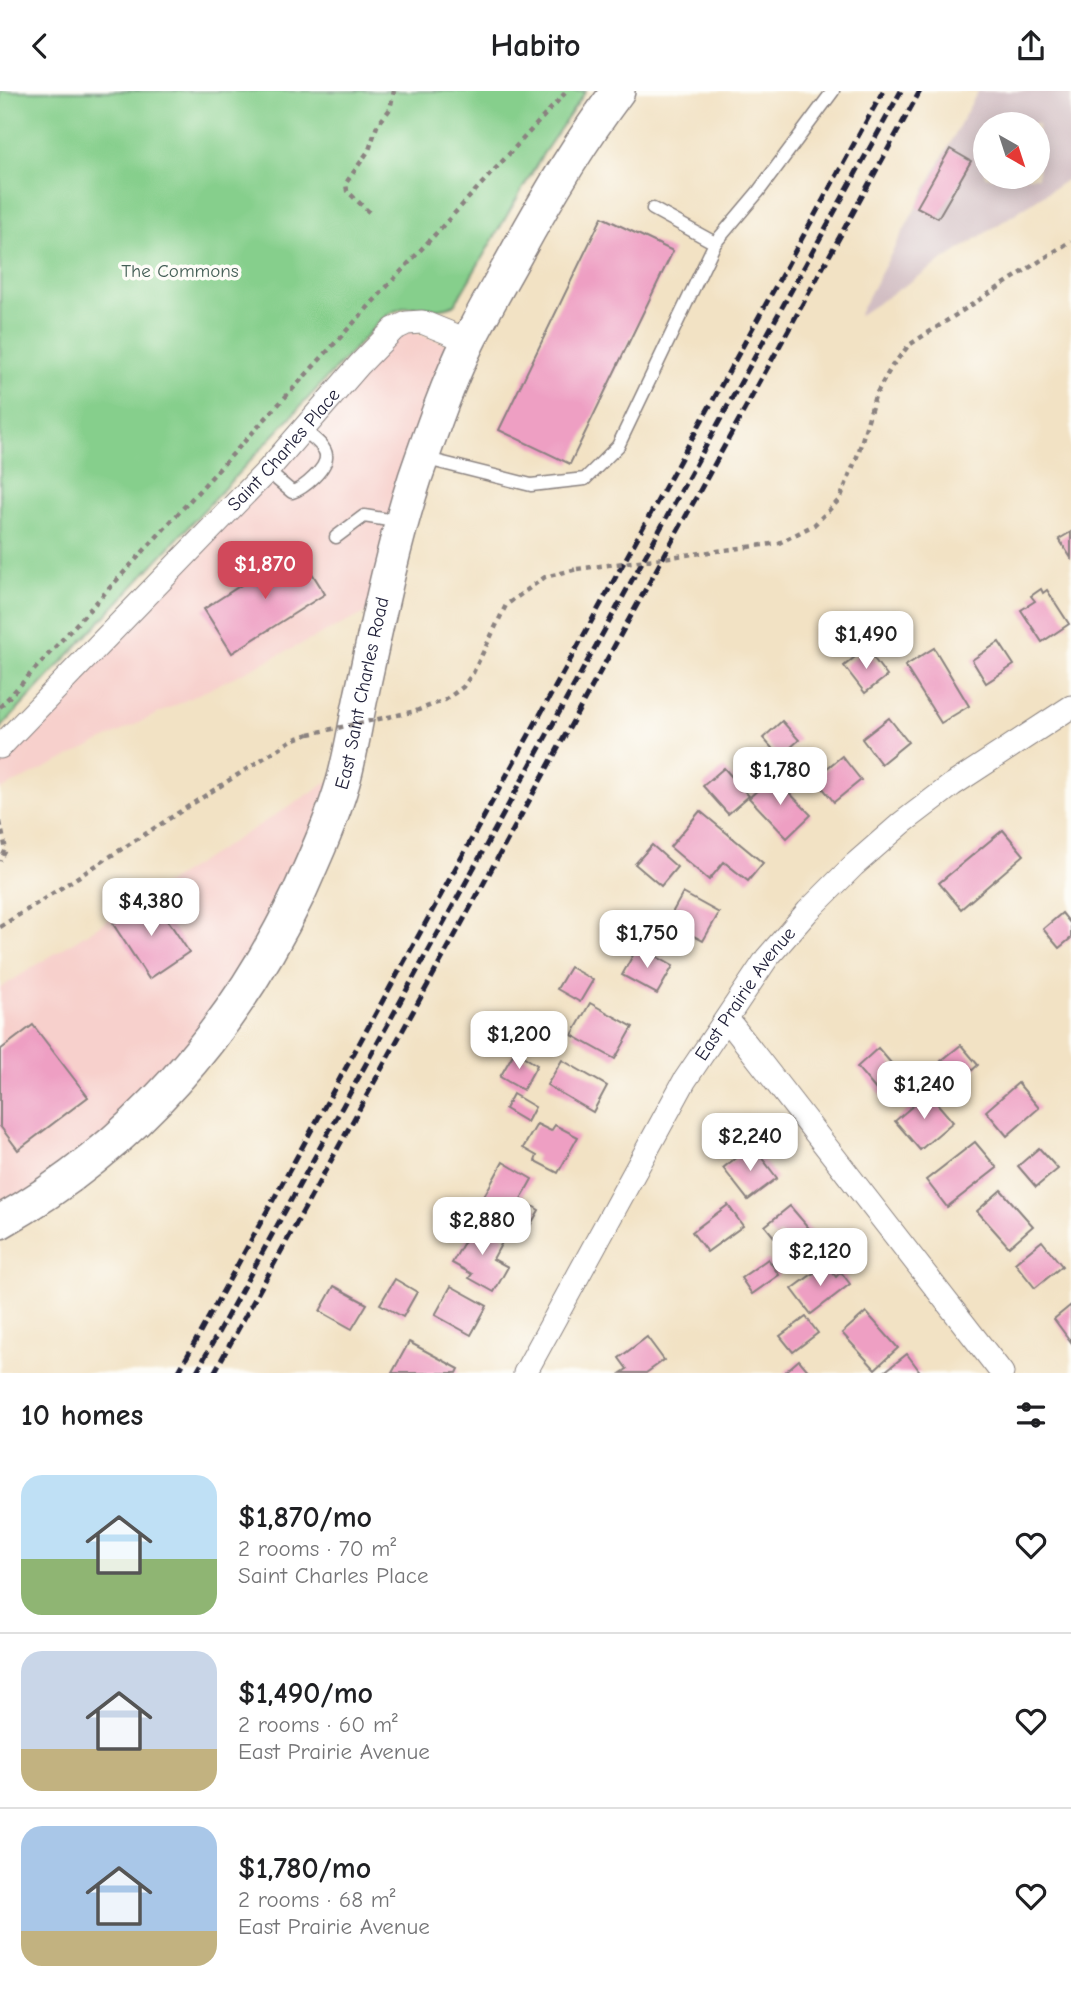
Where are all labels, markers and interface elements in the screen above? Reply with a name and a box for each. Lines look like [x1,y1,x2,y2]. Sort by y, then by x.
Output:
icon: back [21,27,59,65]
text: Habito [491,27,580,64]
icon: share [1012,27,1050,65]
north arrow [973,112,1050,189]
map controls [973,112,1050,189]
park label: The Commons [121,260,239,282]
street label: Saint Charles Place [223,384,345,516]
pin: $1,870 [208,541,322,601]
text: $1,870 [234,550,296,577]
street label: East Saint Charles Road [330,595,394,792]
pin: $1,490 [809,611,923,671]
text: $1,490 [834,620,898,647]
pin: $1,780 [723,747,837,807]
text: $1,780 [749,756,811,783]
pin: $4,380 [94,879,208,938]
text: $4,380 [118,887,184,914]
pin: $1,750 [590,911,704,970]
text: $1,750 [616,919,679,946]
street label: East Prairie Avenue [690,923,800,1065]
pin: $1,200 [462,1011,576,1071]
text: $1,200 [486,1020,552,1047]
pin: $1,240 [867,1061,981,1121]
text: $1,240 [893,1070,955,1097]
pin: $2,240 [693,1114,807,1173]
text: $2,240 [718,1122,782,1149]
pin: $2,880 [425,1197,539,1257]
text: $2,880 [449,1206,515,1233]
pin: $2,120 [763,1229,877,1288]
text: $2,120 [788,1237,852,1264]
icon: filters [1012,1396,1050,1434]
text: 10 homes [21,1398,143,1433]
text: $1,870/mo [238,1500,372,1535]
icon: home [77,1503,161,1587]
icon: heart [1012,1526,1050,1564]
text: 2 rooms · 70 m² [238,1535,396,1562]
text: Saint Charles Place [238,1562,428,1589]
text: $1,490/mo [238,1676,373,1711]
icon: home [77,1679,161,1763]
icon: heart [1012,1702,1050,1740]
text: 2 rooms · 60 m² [238,1711,398,1738]
text: East Prairie Avenue [238,1738,430,1765]
text: $1,780/mo [238,1851,371,1886]
icon: home [77,1854,161,1938]
icon: heart [1012,1877,1050,1915]
text: 2 rooms · 68 m² [238,1886,396,1913]
text: East Prairie Avenue [238,1913,430,1940]

